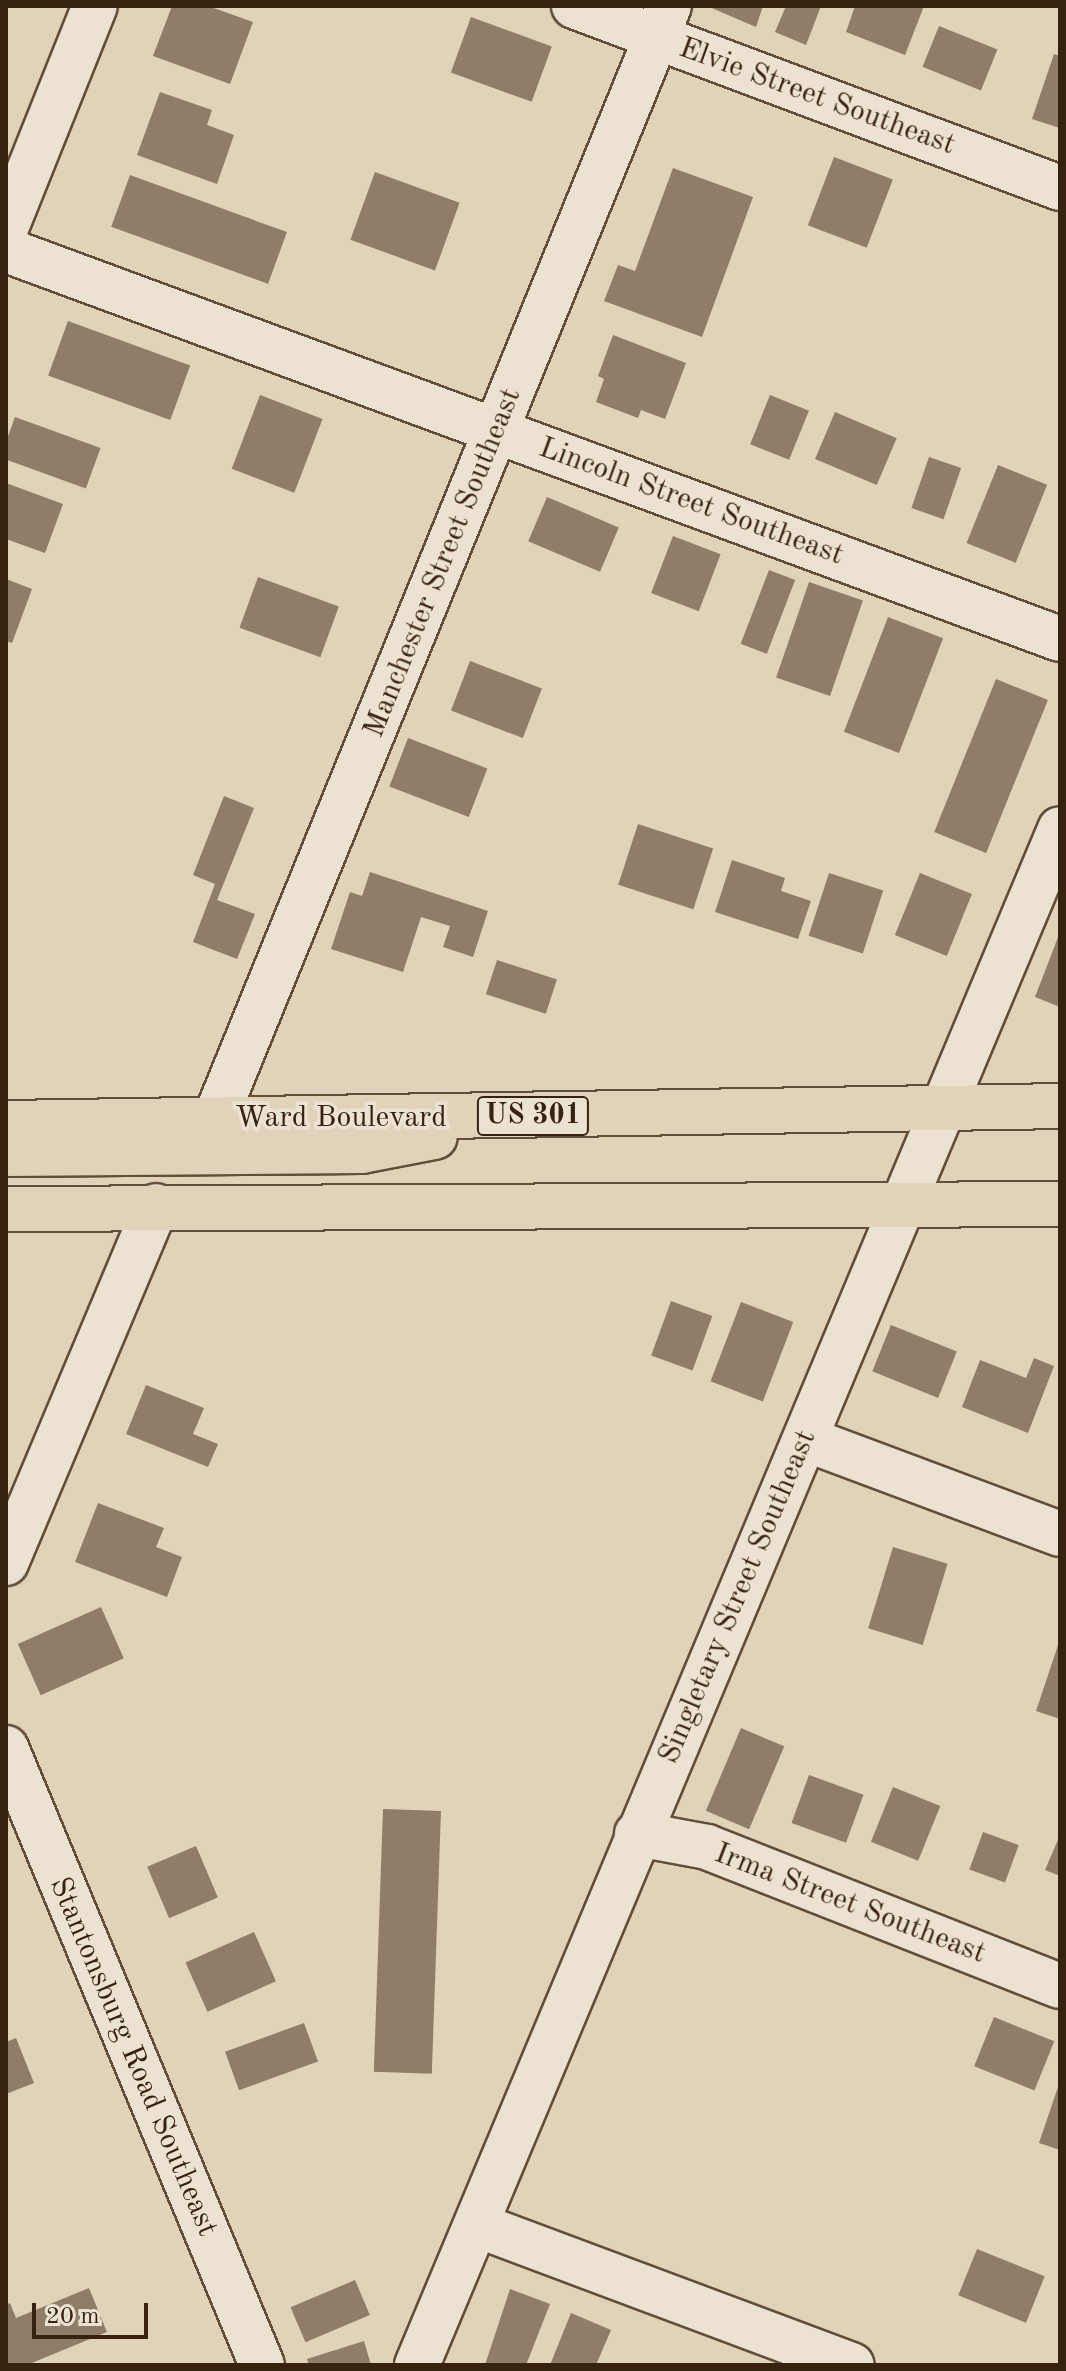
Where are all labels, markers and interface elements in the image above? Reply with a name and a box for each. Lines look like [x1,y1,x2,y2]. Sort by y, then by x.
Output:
street label: Elvie Street Southeast [674,30,960,164]
street label: Manchester Street Southeast [356,383,530,743]
street label: Lincoln Street Southeast [534,430,848,574]
road number: US 301 [475,1092,591,1140]
street label: Ward Boulevard [235,1100,447,1136]
street label: Singletary Street Southeast [651,1425,825,1769]
street label: Irma Street Southeast [709,1836,991,1972]
street label: Stantonsburg Road Southeast [41,1872,225,2242]
scale bar [36,2287,152,2337]
text: 20 m [46,2305,100,2329]

